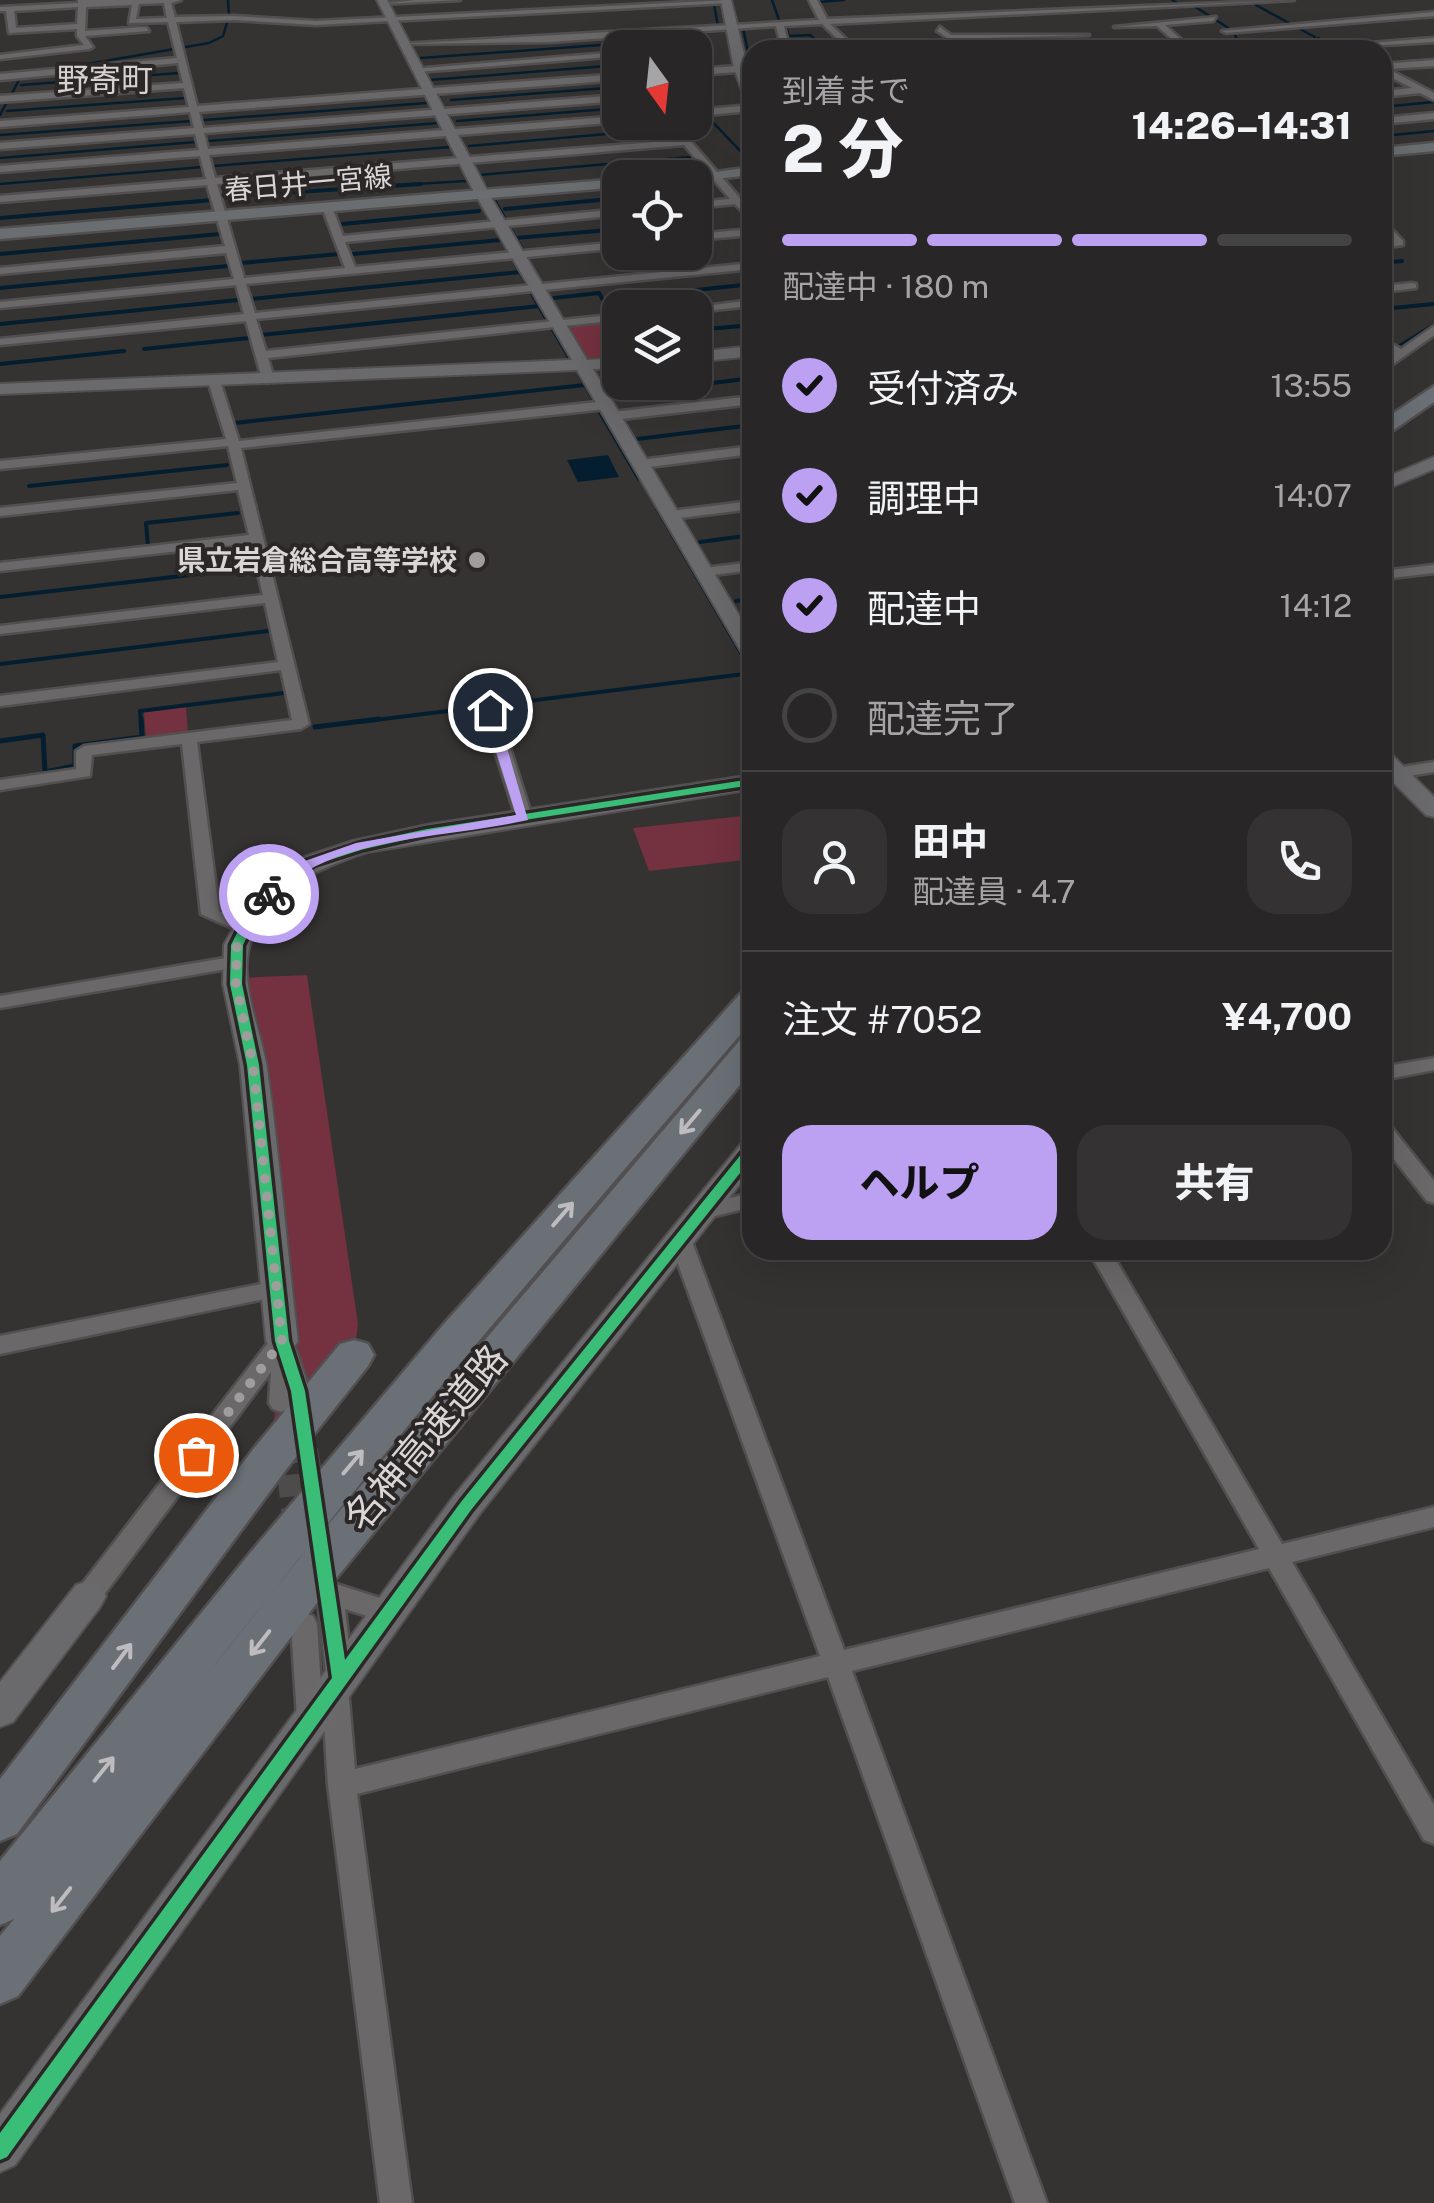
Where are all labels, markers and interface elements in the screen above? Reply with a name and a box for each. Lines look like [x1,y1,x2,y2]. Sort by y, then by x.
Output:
north arrow [602,30,712,140]
map controls [602,30,712,400]
district label: 野寄町 [57,61,153,98]
text: 到着まで [782,72,910,109]
text: 14:26–14:31 [1131,103,1352,148]
text: 2 分 [782,110,904,187]
street label: 春日井一宮線 [223,159,393,206]
button: locate [602,160,712,270]
text: 配達中 · 180 m [782,268,989,305]
button: layers [602,290,712,400]
icon: check [782,358,837,413]
text: 受付済み [867,366,1019,411]
text: 13:55 [1271,367,1352,404]
icon: check [782,468,837,523]
text: 調理中 [867,476,981,521]
text: 14:07 [1273,477,1352,514]
place label: 県立岩倉総合高等学校 [177,543,457,576]
marker: 県立岩倉総合高等学校 [466,549,488,571]
icon: check [782,578,837,633]
text: 配達中 [867,586,981,631]
text: 14:12 [1280,587,1352,624]
pin [448,668,533,753]
icon: home [463,683,518,738]
text: 配達完了 [867,696,1019,741]
button: person [782,809,887,914]
button: phone [1247,809,1352,914]
text: 田中 [912,819,988,864]
courier [219,844,319,944]
icon: bike [242,867,297,922]
text: 配達員 · 4.7 [912,873,1076,910]
text: ¥4,700 [1222,994,1352,1039]
text: 注文 #7052 [782,997,982,1042]
one-way arrow [679,1109,701,1135]
button: ヘルプ [782,1125,1057,1240]
button: 共有 [1077,1125,1352,1240]
one-way arrow [552,1202,575,1227]
street label: 名神高速道路 [335,1336,516,1539]
pin [154,1413,239,1498]
icon: bag [169,1428,224,1483]
one-way arrow [342,1449,364,1475]
one-way arrow [250,1629,271,1656]
one-way arrow [111,1643,132,1670]
one-way arrow [94,1756,115,1783]
one-way arrow [51,1886,72,1913]

